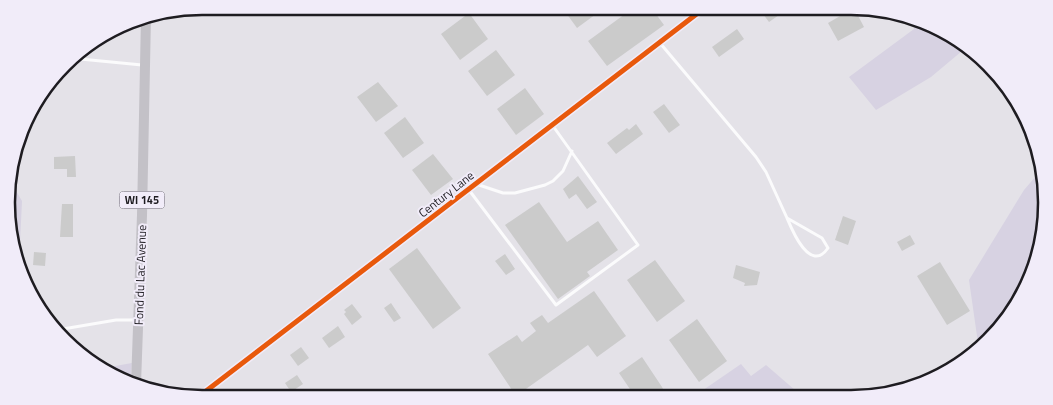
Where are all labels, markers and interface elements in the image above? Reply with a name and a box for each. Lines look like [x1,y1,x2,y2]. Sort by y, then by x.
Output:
street label: Century Lane [414,166,478,222]
road number: WI 145 [120,192,164,208]
street label: Fond du Lac Avenue [129,224,151,326]

